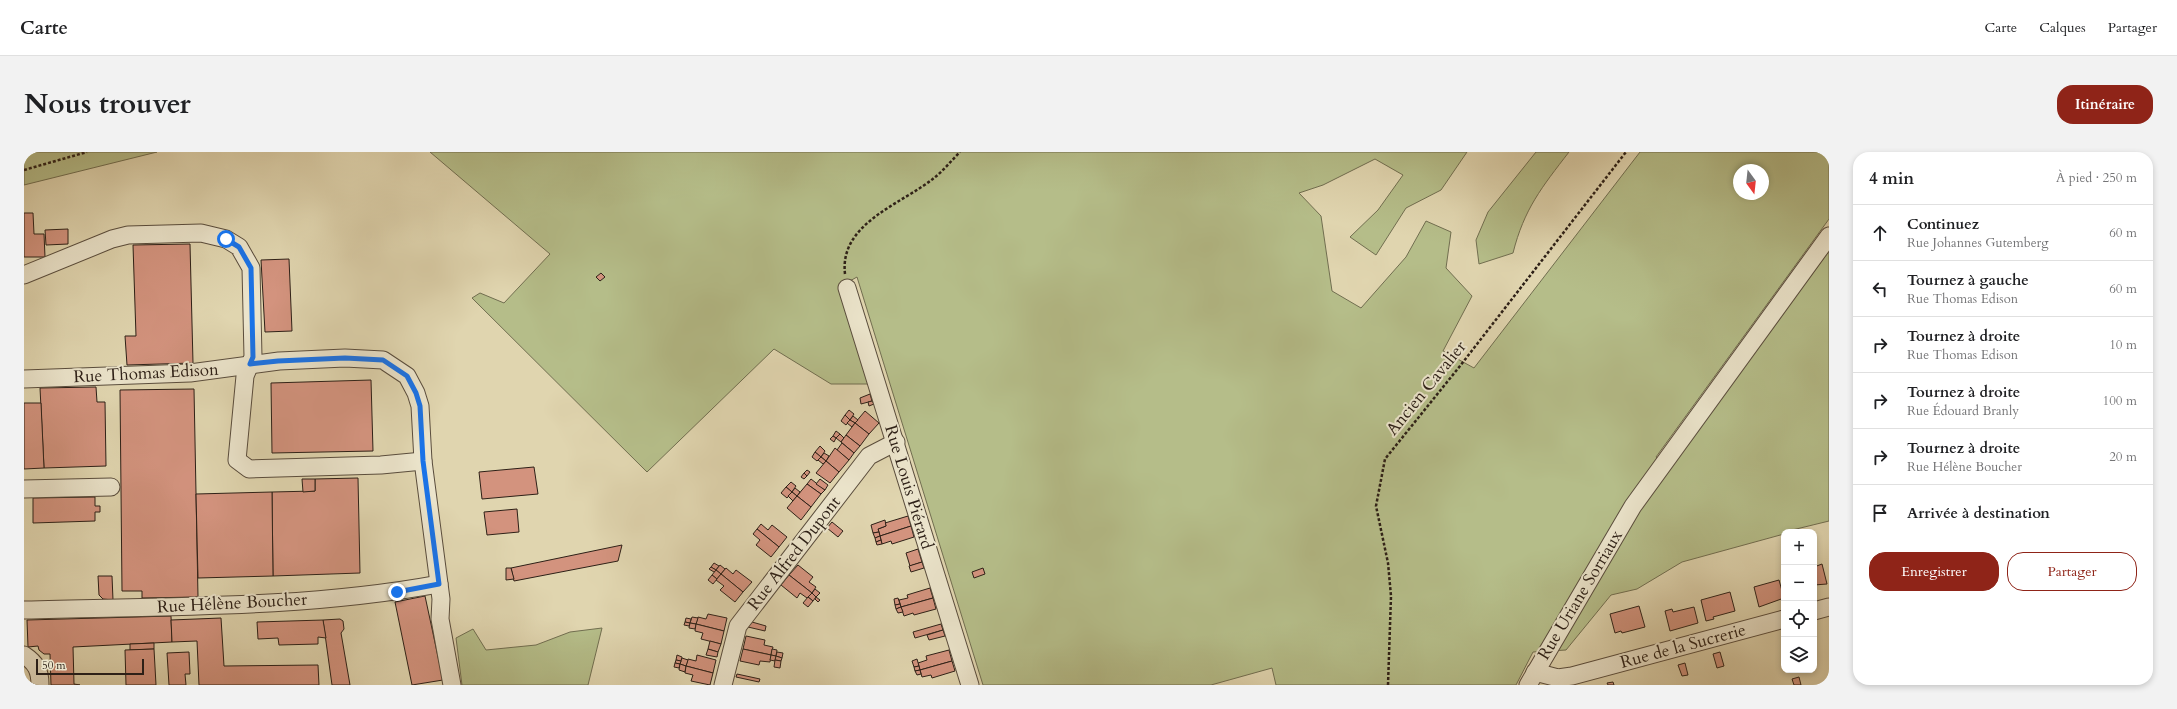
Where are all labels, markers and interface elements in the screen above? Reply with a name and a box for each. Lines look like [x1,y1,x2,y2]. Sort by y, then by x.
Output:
text: Carte [20,15,68,41]
text: Carte [1985,18,2017,37]
text: Calques [2039,18,2086,37]
text: Partager [2108,18,2157,37]
text: Nous trouver [24,85,191,123]
button: Itinéraire [2057,85,2153,124]
north arrow [1733,164,1769,200]
text: 4 min [1869,167,1914,190]
text: À pied · 250 m [2056,169,2137,187]
text: Continuez [1907,214,1979,234]
icon: ahead [1869,222,1891,244]
text: 60 m [2109,224,2137,242]
route start [217,230,235,248]
text: Rue Johannes Gutemberg [1907,234,2049,252]
text: Tournez à gauche [1907,270,2029,290]
icon: left [1869,278,1891,300]
text: 60 m [2109,280,2137,298]
text: Rue Thomas Edison [1907,290,2018,308]
text: Tournez à droite [1907,326,2020,346]
icon: right [1869,334,1891,356]
street label: Ancien Cavalier [1381,335,1472,440]
text: 10 m [2109,336,2137,354]
text: Rue Thomas Edison [1907,346,2018,364]
street label: Rue Thomas Edison [73,358,219,388]
text: Tournez à droite [1907,382,2020,402]
icon: right [1869,390,1891,412]
text: 100 m [2103,392,2137,410]
text: Rue Édouard Branly [1907,402,2019,420]
street label: Rue Louis Piérard [879,422,939,552]
text: Tournez à droite [1907,438,2020,458]
icon: right [1869,446,1891,468]
text: 20 m [2109,448,2137,466]
text: Rue Hélène Boucher [1907,458,2022,476]
street label: Rue Alfred Dupont [742,491,846,615]
icon: arrive [1869,502,1891,524]
text: Arrivée à destination [1907,503,2050,523]
street label: Rue Uriane Sorriaux [1532,525,1628,664]
map controls [1781,529,1817,673]
button: + [1781,529,1817,565]
button: Enregistrer [1869,552,1999,591]
button: Partager [2007,552,2137,591]
button: − [1781,565,1817,601]
route end [388,583,406,601]
street label: Rue Hélène Boucher [156,588,308,618]
button: locate [1781,601,1817,637]
street label: Rue de la Sucrerie [1618,618,1748,674]
button: layers [1781,637,1817,673]
scale bar [36,657,144,676]
text: 50 m [42,658,66,673]

